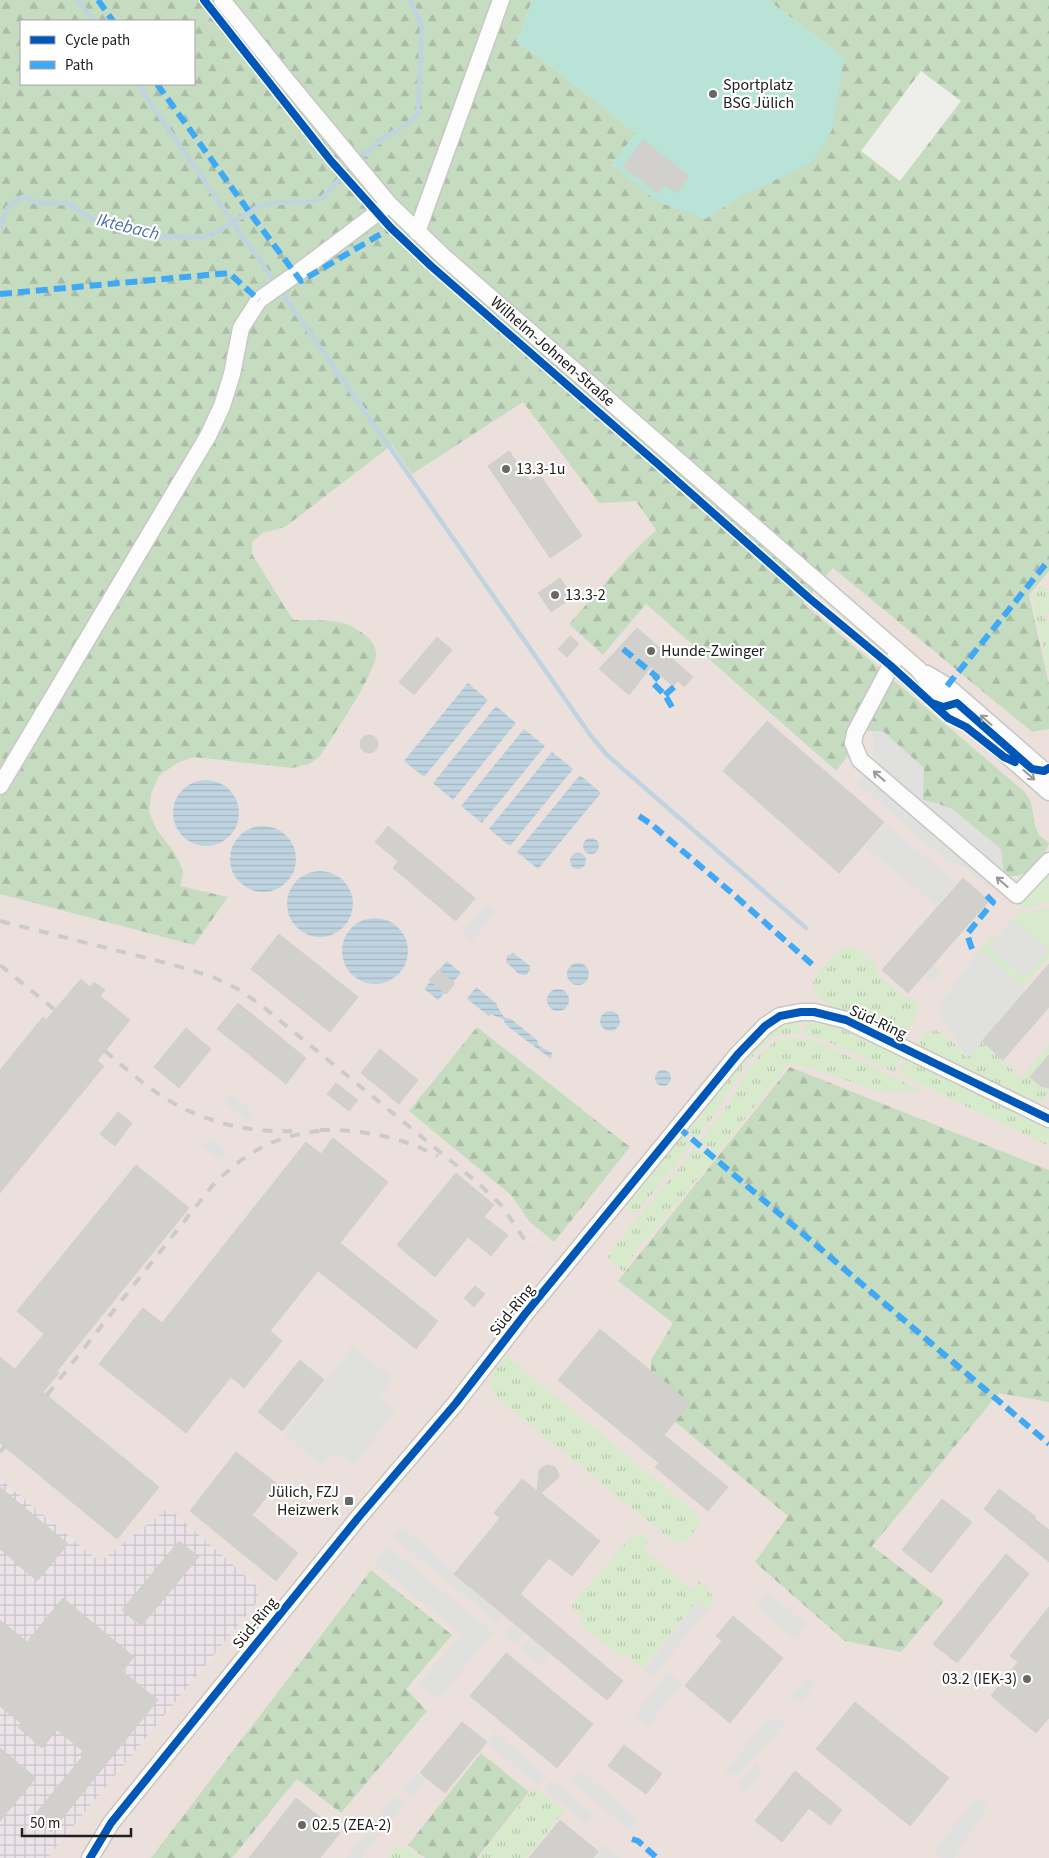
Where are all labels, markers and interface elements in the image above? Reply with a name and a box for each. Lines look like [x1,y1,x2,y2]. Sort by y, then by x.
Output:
legend [20,20,195,85]
text: Cycle path [65,30,130,51]
text: Path [65,55,93,76]
place label: Sportplatz BSG Jülich [723,74,794,114]
marker: Sportplatz BSG Jülich [707,88,719,100]
water label: Iktebach [94,207,162,247]
street label: Wilhelm-Johnen-Straße [486,291,620,412]
place label: 13.3-1u [516,458,565,480]
marker: 13.3-1u [500,463,512,475]
place label: 13.3-2 [565,584,606,606]
marker: 13.3-2 [549,589,561,601]
place label: Hunde-Zwinger [661,640,765,662]
marker: Hunde-Zwinger [645,645,657,657]
one-way arrow [979,714,992,725]
one-way arrow [1023,769,1036,781]
one-way arrow [873,771,886,782]
one-way arrow [996,877,1009,888]
street label: Süd-Ring [846,999,910,1045]
street label: Süd-Ring [484,1279,540,1341]
place label: Jülich, FZJ Heizwerk [268,1481,339,1521]
marker: Jülich, FZJ Heizwerk [343,1495,355,1507]
street label: Süd-Ring [227,1592,283,1654]
place label: 03.2 (IEK-3) [942,1668,1017,1690]
marker: 03.2 (IEK-3) [1021,1673,1033,1685]
scale bar [22,1806,131,1838]
text: 50 m [30,1813,60,1834]
place label: 02.5 (ZEA-2) [312,1814,391,1836]
marker: 02.5 (ZEA-2) [296,1819,308,1831]

